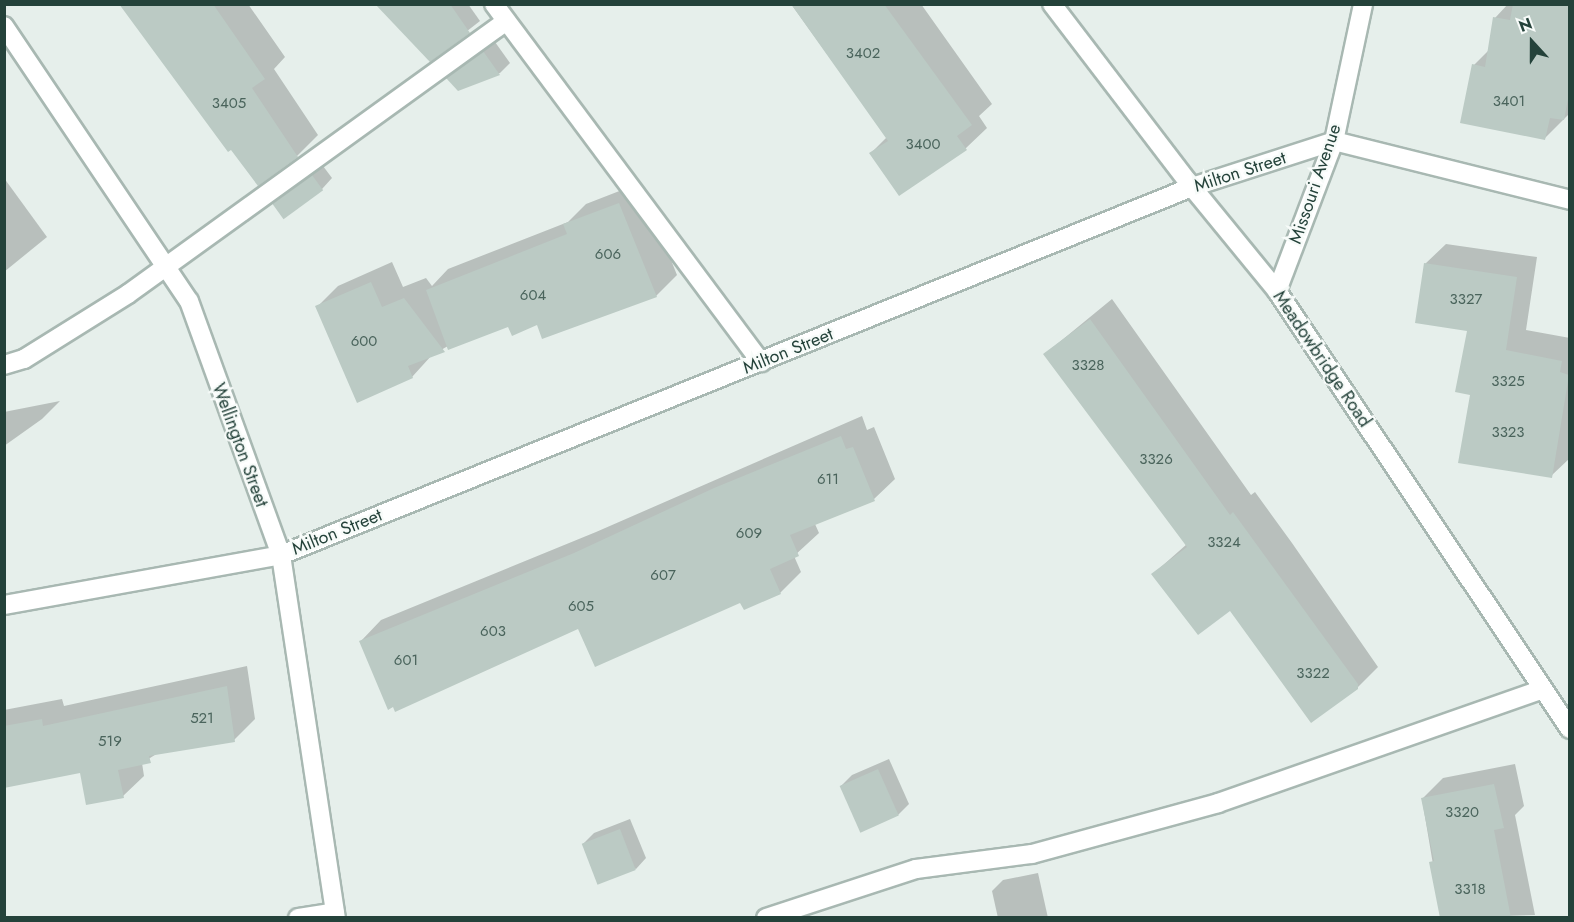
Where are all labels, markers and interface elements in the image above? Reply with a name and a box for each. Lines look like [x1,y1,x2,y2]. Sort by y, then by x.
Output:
north arrow [1502,12,1562,72]
text: N [1515,12,1535,38]
house number: 3402 [846,45,880,63]
house number: 3401 [1493,93,1525,111]
house number: 3405 [212,95,246,113]
street label: Missouri Avenue [1284,121,1346,247]
house number: 3400 [906,136,940,154]
street label: Milton Street [1191,147,1289,197]
house number: 606 [595,246,621,264]
house number: 604 [520,287,546,305]
street label: Meadowbridge Road [1268,287,1376,431]
house number: 3327 [1450,291,1482,309]
street label: Milton Street [740,323,836,379]
house number: 600 [351,333,377,351]
house number: 3328 [1071,357,1105,375]
house number: 3325 [1491,373,1525,391]
street label: Wellington Street [208,380,272,510]
house number: 3323 [1491,424,1525,442]
house number: 3326 [1139,451,1173,469]
house number: 611 [817,471,839,489]
street label: Milton Street [289,504,385,560]
house number: 609 [736,525,762,543]
house number: 3324 [1207,534,1241,552]
house number: 607 [650,567,676,585]
house number: 605 [568,598,594,616]
house number: 603 [480,623,506,641]
house number: 601 [394,652,418,670]
house number: 3322 [1296,665,1330,683]
house number: 521 [190,710,214,728]
house number: 519 [98,733,122,751]
house number: 3320 [1445,804,1479,822]
house number: 3318 [1454,881,1486,899]

